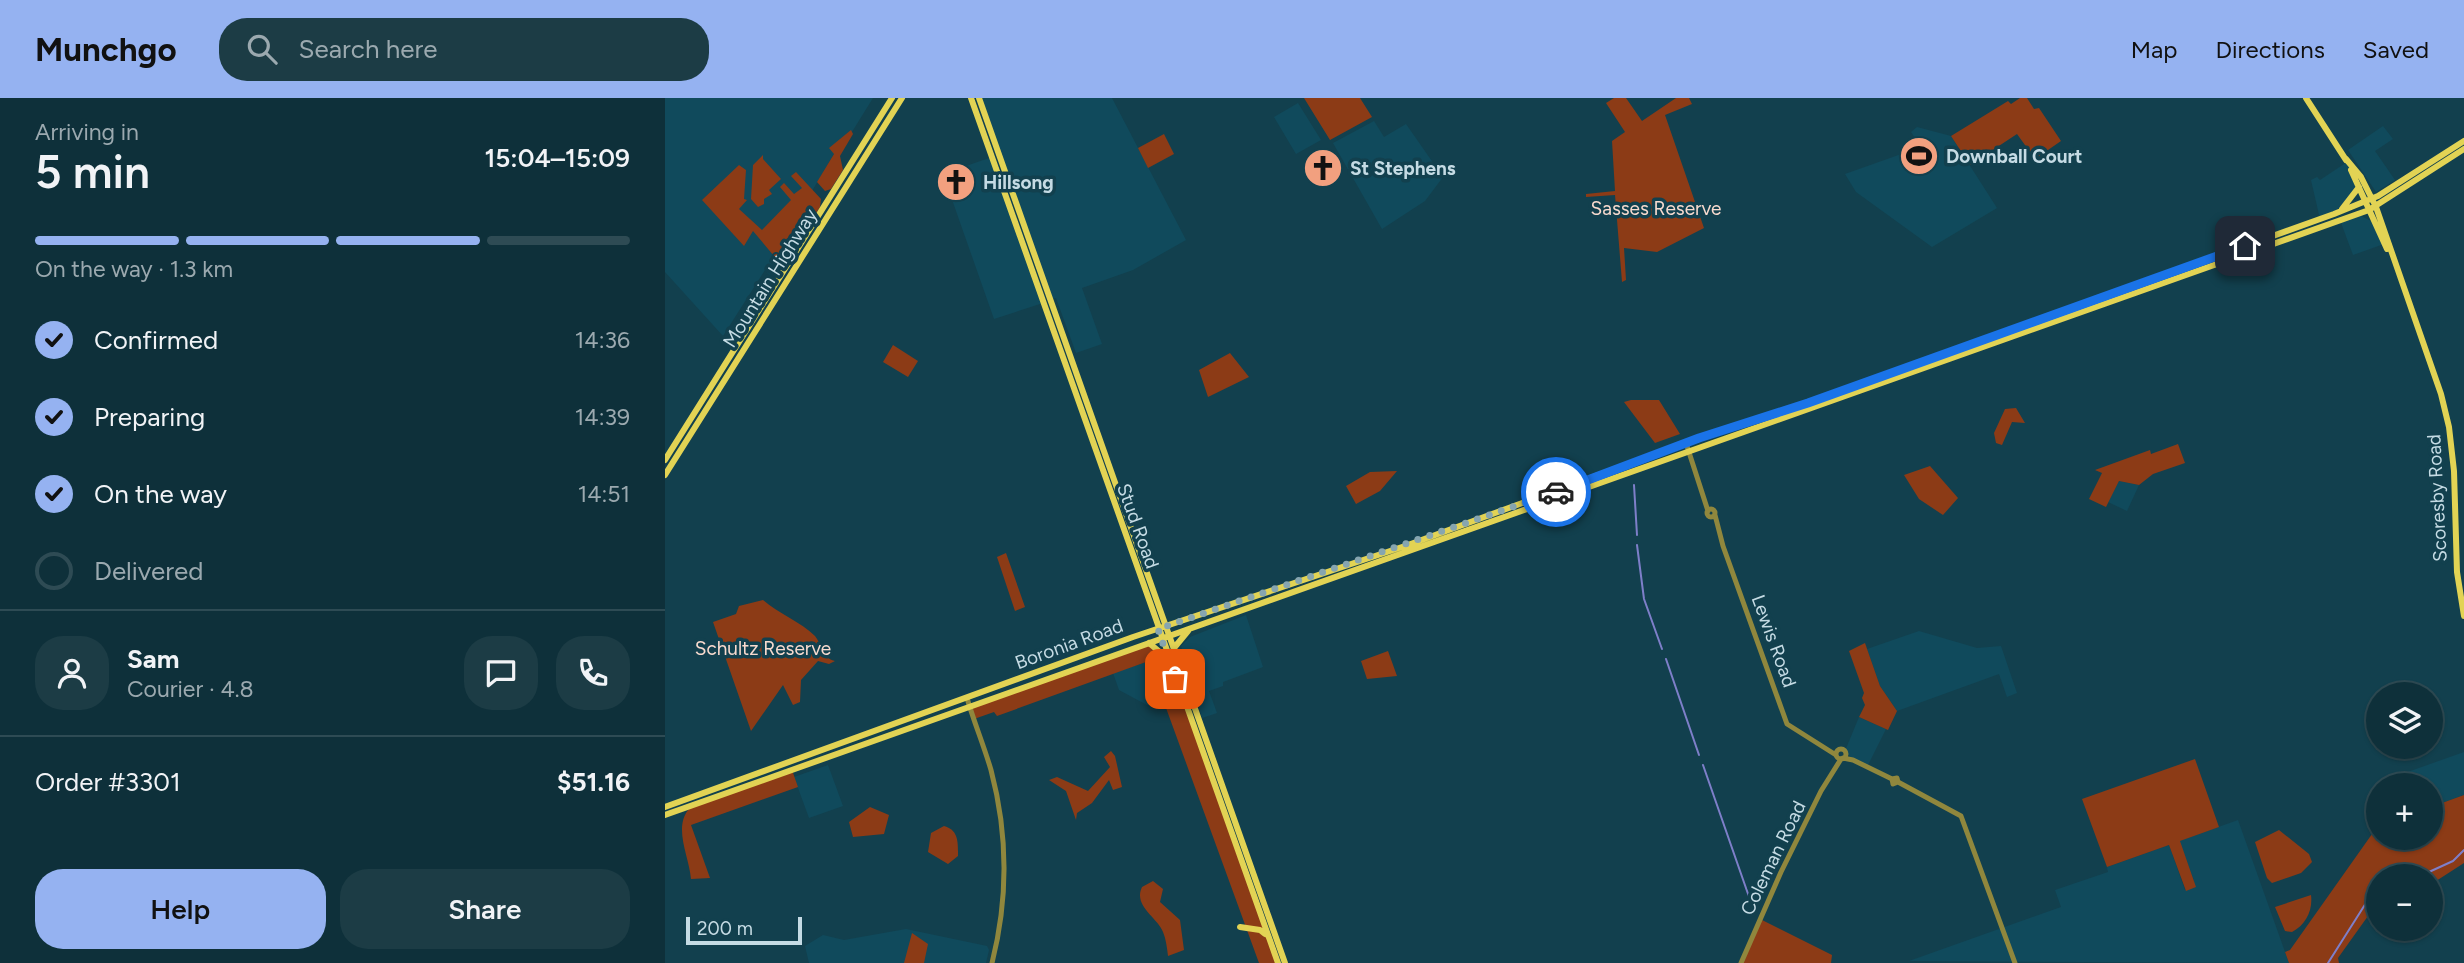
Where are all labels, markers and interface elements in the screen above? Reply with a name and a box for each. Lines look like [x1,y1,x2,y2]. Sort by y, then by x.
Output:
search box [219,18,709,81]
text: Munchgo [35,30,177,69]
icon: search [243,30,281,68]
text: Search here [299,33,438,65]
text: Map [2131,35,2177,64]
text: Directions [2215,35,2325,64]
text: Saved [2363,35,2429,64]
text: Arriving in [35,118,139,146]
sports icon: Downball Court [1898,135,1940,177]
text: 15:04–15:09 [484,142,630,174]
text: 5 min [35,144,150,200]
place label: Downball Court [1946,145,2083,168]
church icon: St Stephens [1302,147,1344,189]
place label: St Stephens [1350,157,1456,180]
church icon: Hillsong [935,161,977,203]
place label: Hillsong [983,171,1054,194]
park label: Sasses Reserve [1591,197,1721,220]
street label: Mountain Highway [718,204,822,352]
pin [2215,216,2275,276]
icon: home [2226,227,2264,265]
text: On the way · 1.3 km [35,255,233,283]
icon: check [35,321,73,359]
text: Confirmed [94,324,218,356]
text: 14:36 [575,326,630,354]
icon: check [35,398,73,436]
text: Preparing [94,401,205,433]
text: 14:39 [575,403,630,431]
street label: Scoresby Road [2422,434,2452,562]
courier [1521,457,1591,527]
icon: car [1537,473,1575,511]
icon: check [35,475,73,513]
text: On the way [94,478,227,510]
text: 14:51 [578,480,630,508]
street label: Stud Road [1112,480,1164,572]
text: Delivered [94,555,203,587]
street label: Lewis Road [1747,592,1801,690]
street label: Boronia Road [1012,614,1126,674]
button: person [35,636,109,710]
button: chat [464,636,538,710]
button: phone [556,636,630,710]
park label: Schultz Reserve [695,637,831,660]
text: Sam [127,643,179,675]
pin [1145,649,1205,709]
icon: bag [1156,660,1194,698]
text: Courier · 4.8 [127,675,254,703]
map controls [2366,682,2443,941]
button: layers [2366,682,2443,759]
text: Order #3301 [35,766,181,798]
text: $51.16 [557,766,630,798]
button: + [2366,773,2443,850]
street label: Coleman Road [1735,797,1811,919]
button: − [2366,864,2443,941]
button: Help [35,869,326,949]
button: Share [340,869,630,949]
scale bar [686,914,801,946]
text: 200 m [697,917,753,940]

